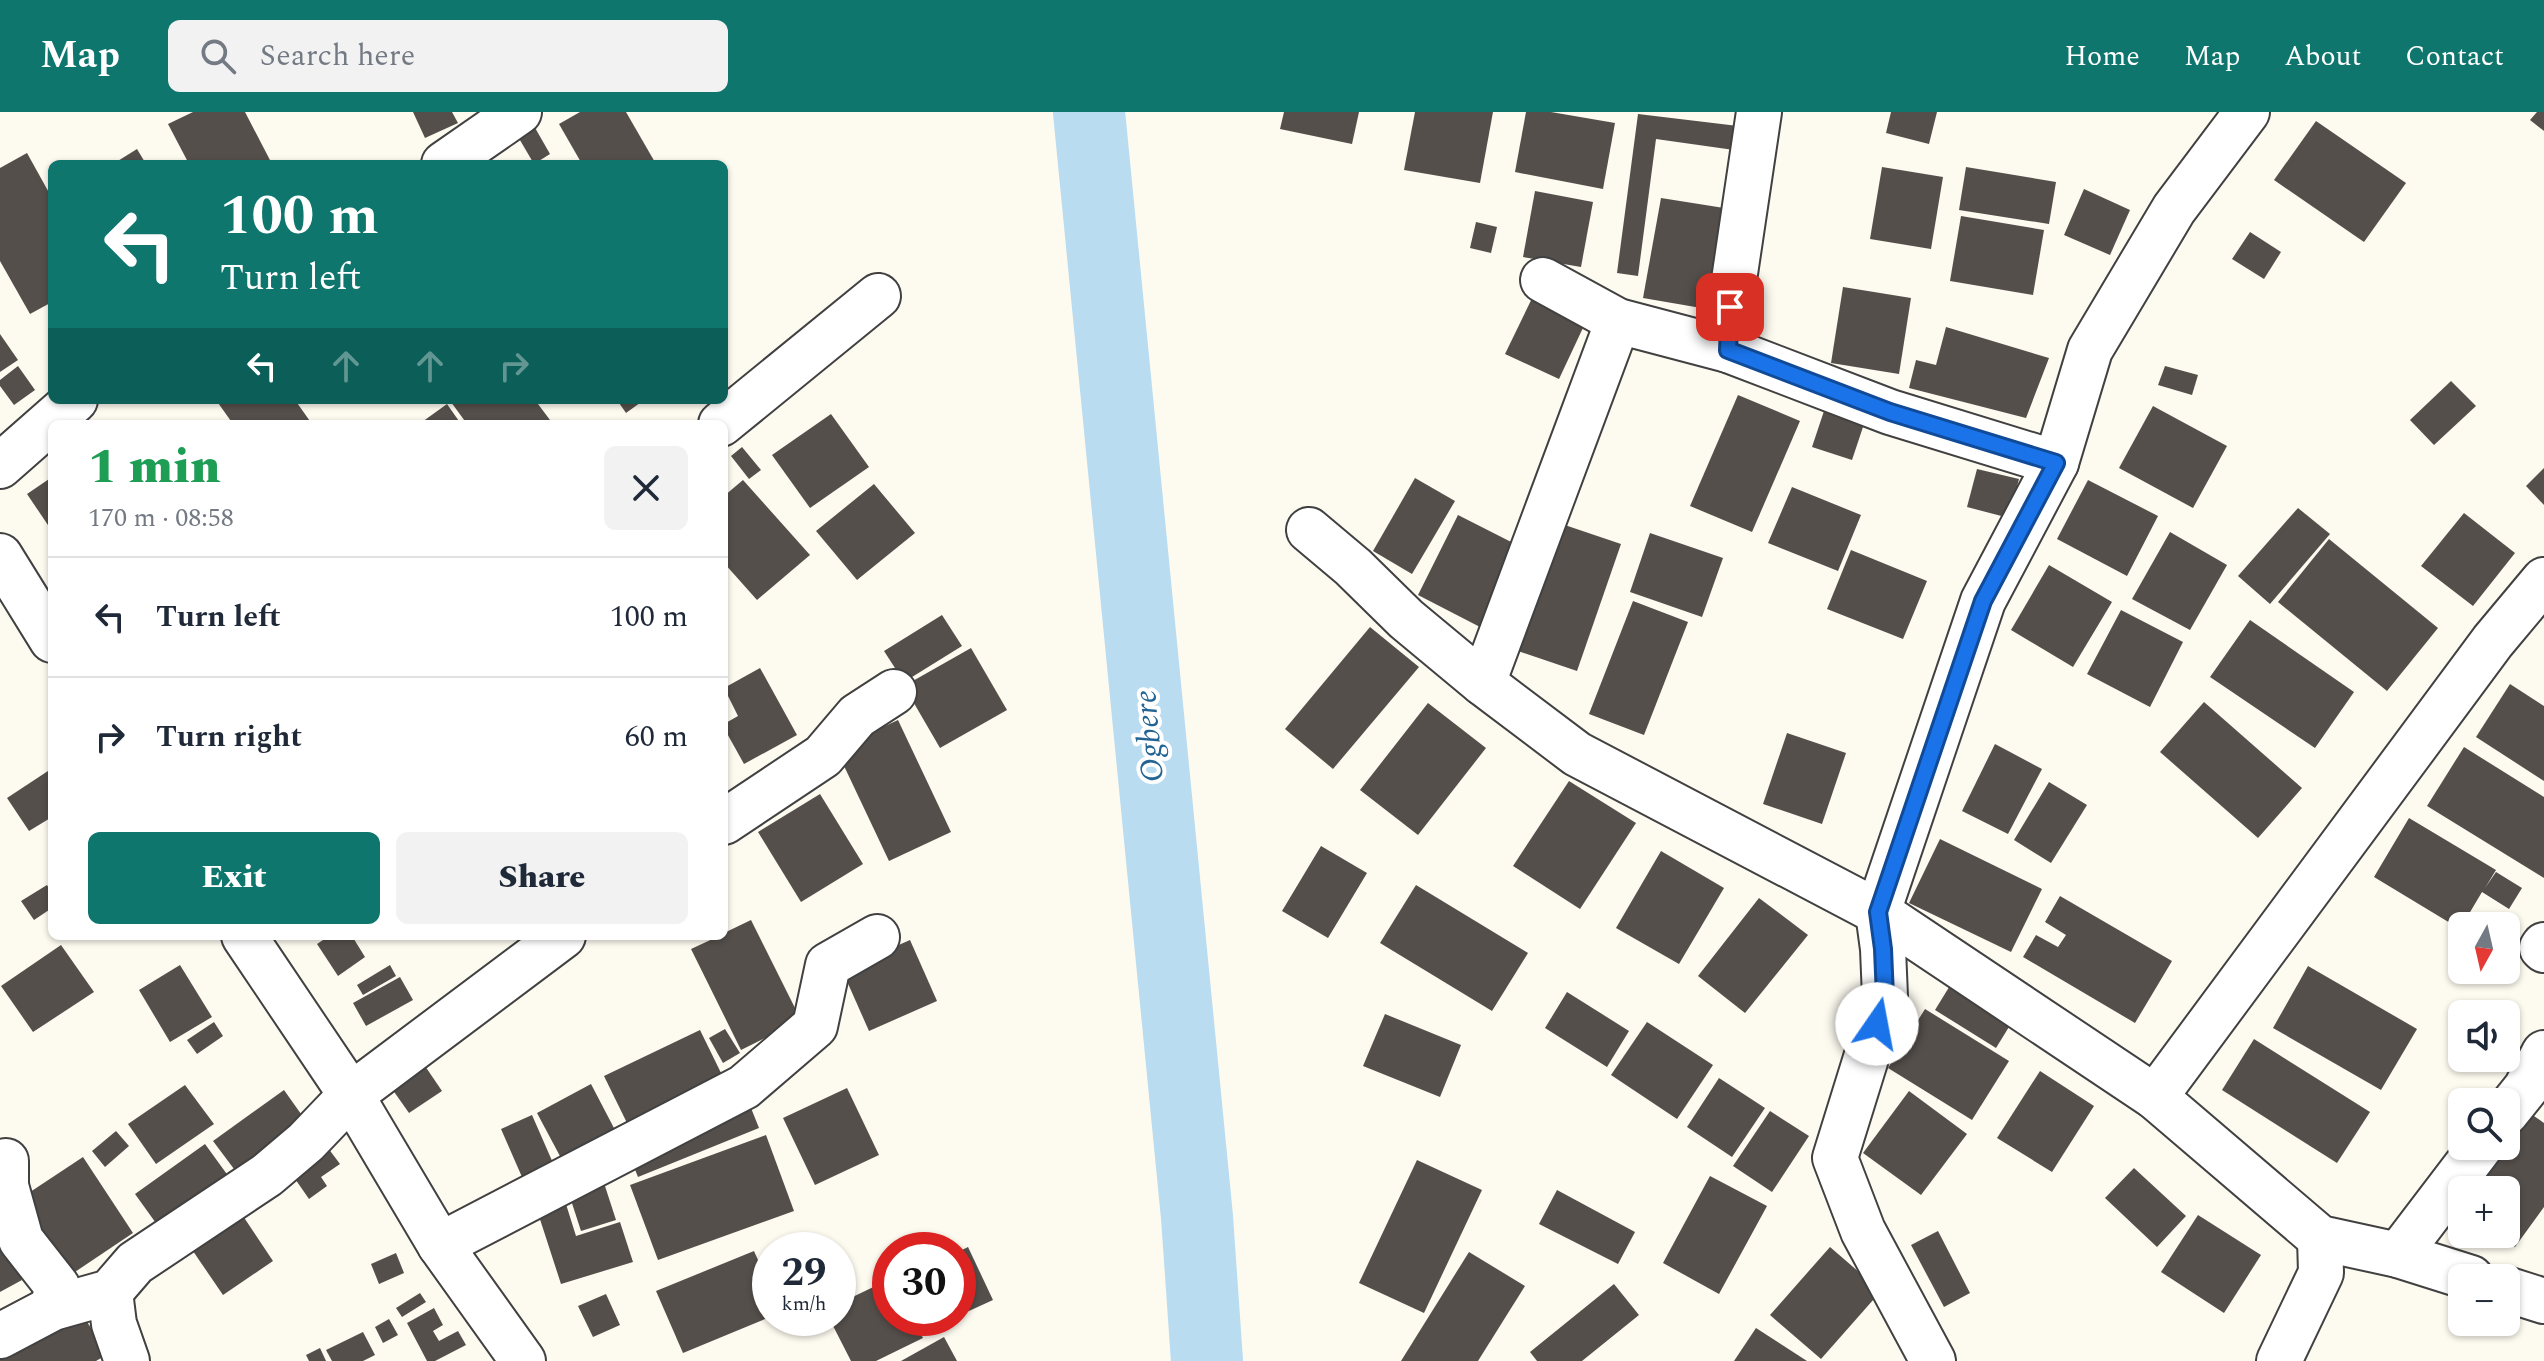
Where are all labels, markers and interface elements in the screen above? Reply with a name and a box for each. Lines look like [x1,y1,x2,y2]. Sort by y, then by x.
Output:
search box [168,20,728,92]
text: Map [40,27,120,85]
text: Search here [260,33,415,79]
icon: search [196,34,240,78]
text: Home [2064,35,2140,78]
text: Map [2184,35,2240,78]
text: About [2284,35,2361,78]
text: Contact [2405,35,2504,78]
text: 100 m [220,174,379,259]
icon: left [88,192,192,296]
text: Turn left [220,251,361,306]
pin [1696,273,1764,341]
icon: arrive [1708,285,1752,329]
icon: left [240,344,284,388]
icon: ahead [324,344,368,388]
icon: ahead [408,344,452,388]
icon: right [492,344,536,388]
text: 1 min [88,431,221,504]
button: close [604,446,688,530]
text: 170 m · 08:58 [88,498,234,538]
text: Turn left [156,594,281,640]
text: 100 m [610,594,688,640]
icon: left [88,595,132,639]
water label: Ogbere [1121,688,1178,784]
text: Turn right [156,714,302,760]
text: 60 m [625,714,688,760]
icon: right [88,715,132,759]
button: Exit [88,832,380,924]
button: Share [396,832,688,924]
north arrow [2448,912,2520,984]
map controls [2448,912,2520,1336]
position arrow [1835,982,1919,1066]
button: sound [2448,1000,2520,1072]
button: search [2448,1088,2520,1160]
button: + [2448,1176,2520,1248]
speed limit sign: 30 [872,1232,976,1336]
text: 29 [782,1243,826,1304]
button: − [2448,1264,2520,1336]
text: km/h [782,1289,827,1319]

